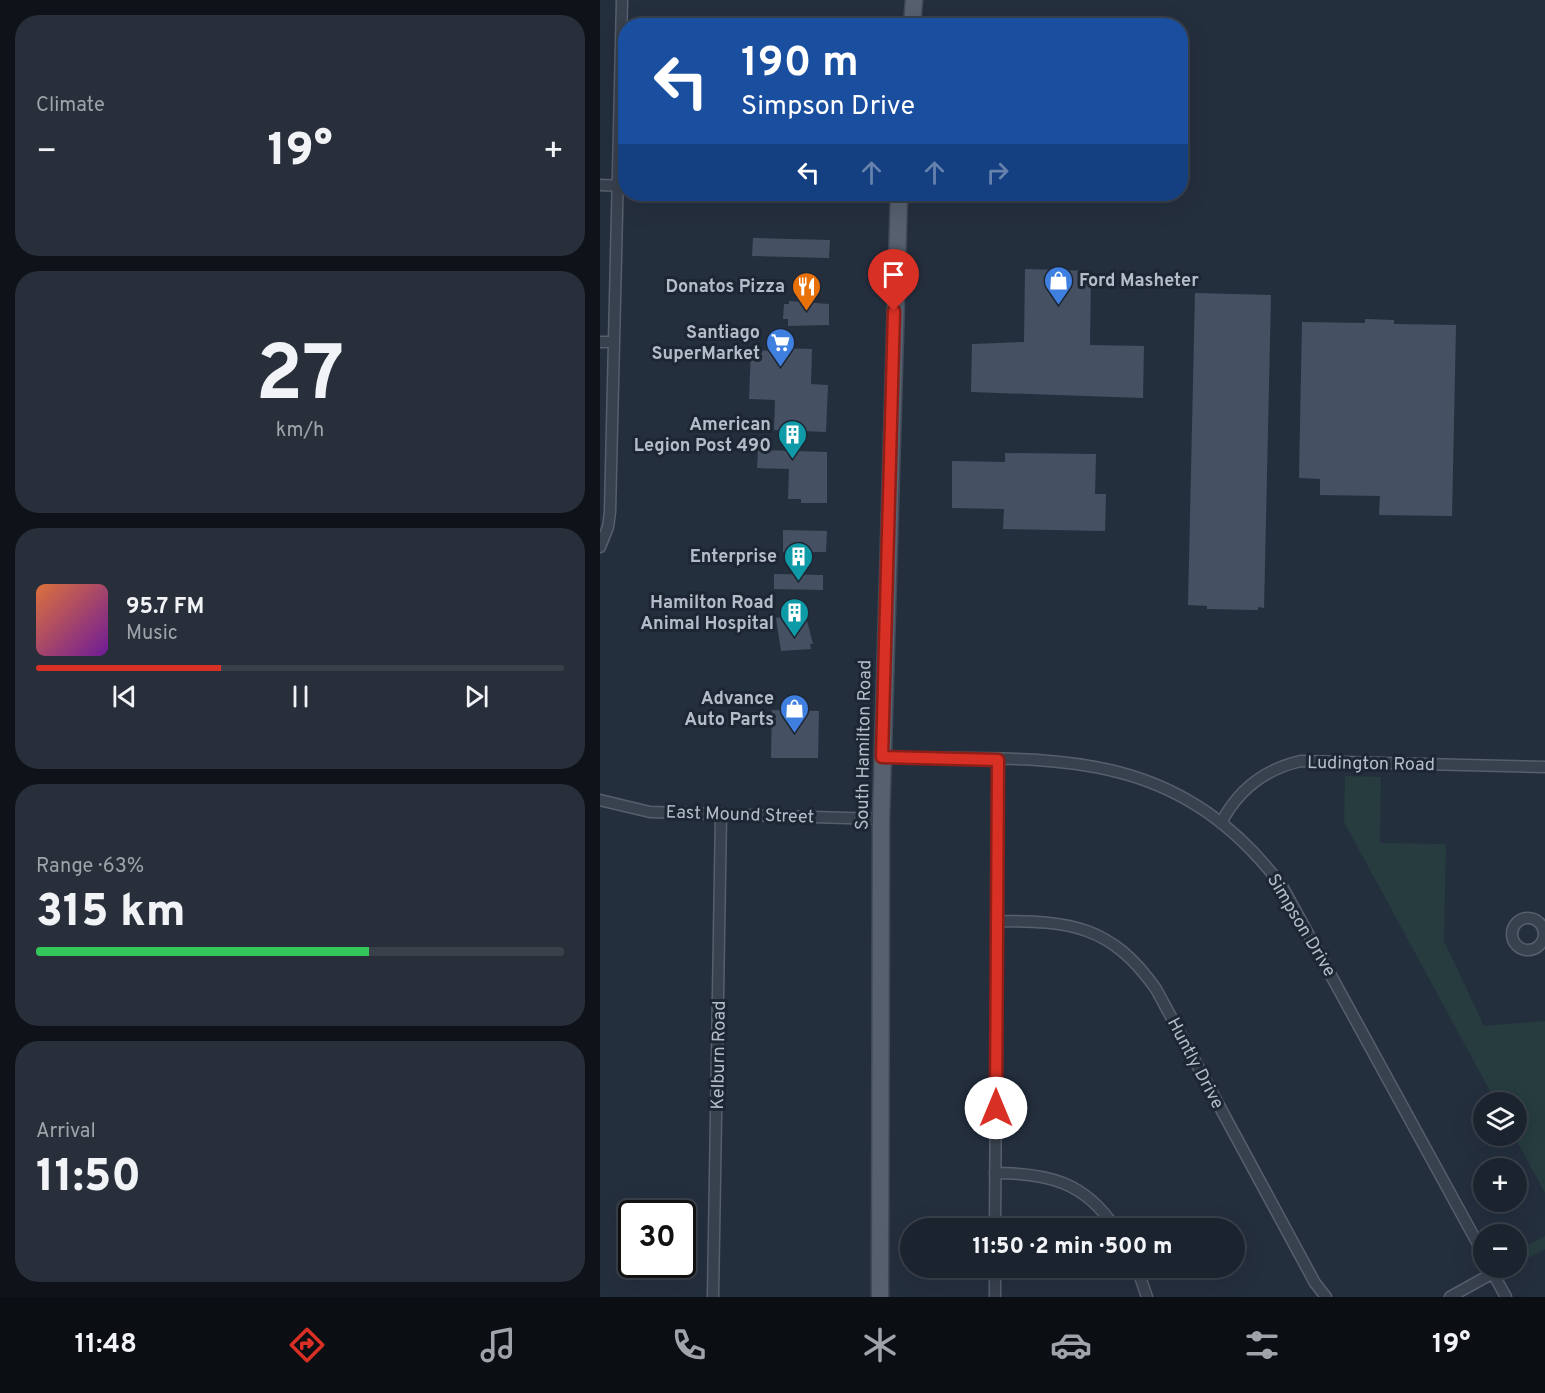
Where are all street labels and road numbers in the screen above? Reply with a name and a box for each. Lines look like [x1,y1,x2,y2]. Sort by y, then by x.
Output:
street label: South Hamilton Road [852,660,877,830]
street label: Ludington Road [1307,752,1435,777]
street label: East Mound Street [665,801,815,830]
street label: Simpson Drive [1261,870,1340,981]
street label: Kelburn Road [707,1000,732,1110]
street label: Huntly Drive [1161,1014,1228,1113]

